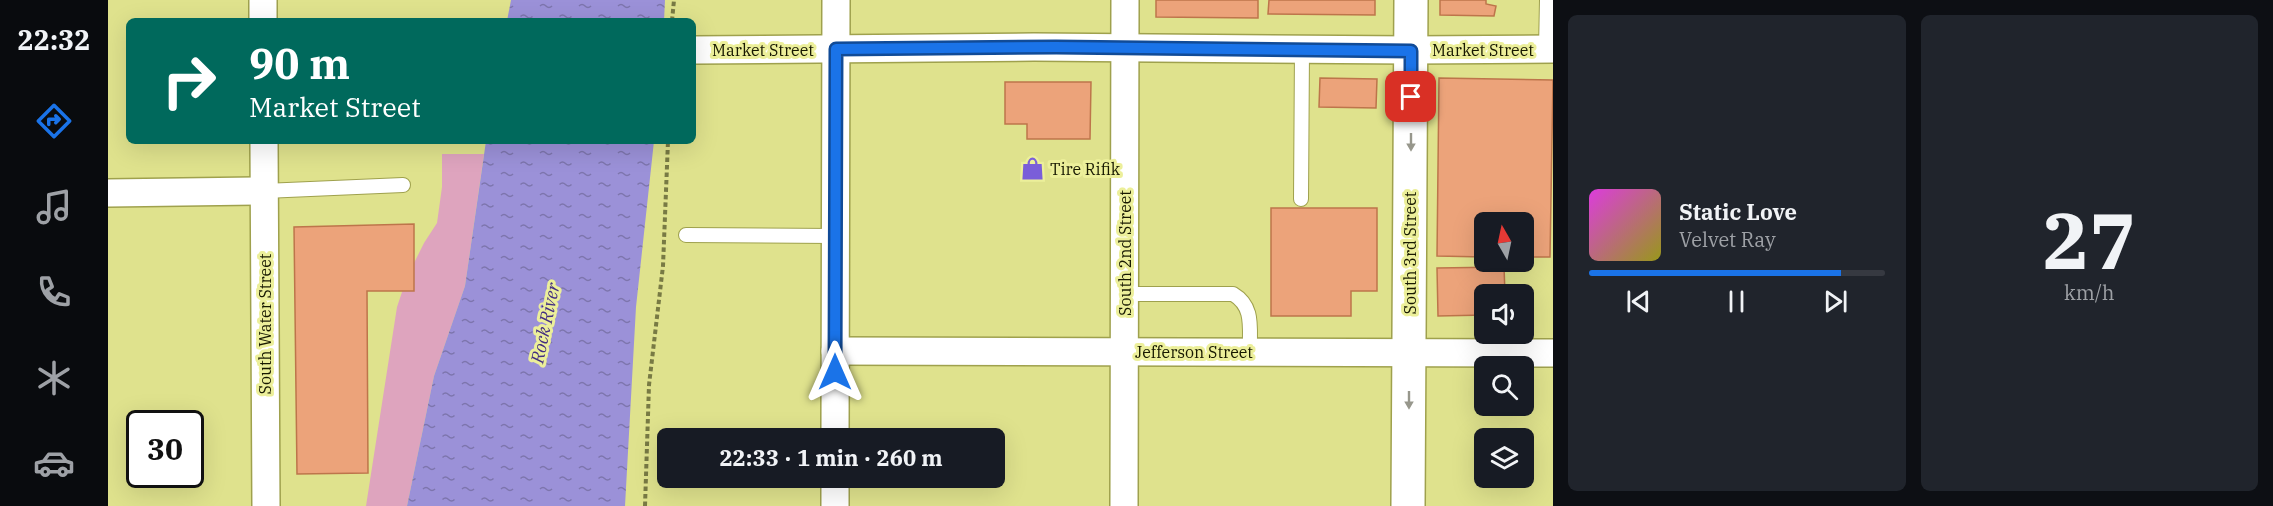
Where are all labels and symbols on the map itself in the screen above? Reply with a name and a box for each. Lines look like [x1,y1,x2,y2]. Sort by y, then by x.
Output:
street label: Market Street [712,40,814,60]
street label: Market Street [1432,40,1534,60]
pin [1385,71,1436,122]
one-way arrow [1406,133,1416,152]
shop icon: Tire Rifik [1019,156,1045,182]
place label: Tire Rifik [1050,159,1121,179]
street label: South 2nd Street [1115,190,1135,316]
street label: South 3rd Street [1400,191,1420,314]
north arrow [1474,212,1534,272]
street label: South Water Street [255,253,275,394]
water label: Rock River [525,280,565,366]
position arrow [803,340,867,404]
street label: Jefferson Street [1135,342,1253,362]
one-way arrow [1404,391,1414,410]
speed limit sign: 30 [126,410,204,488]

